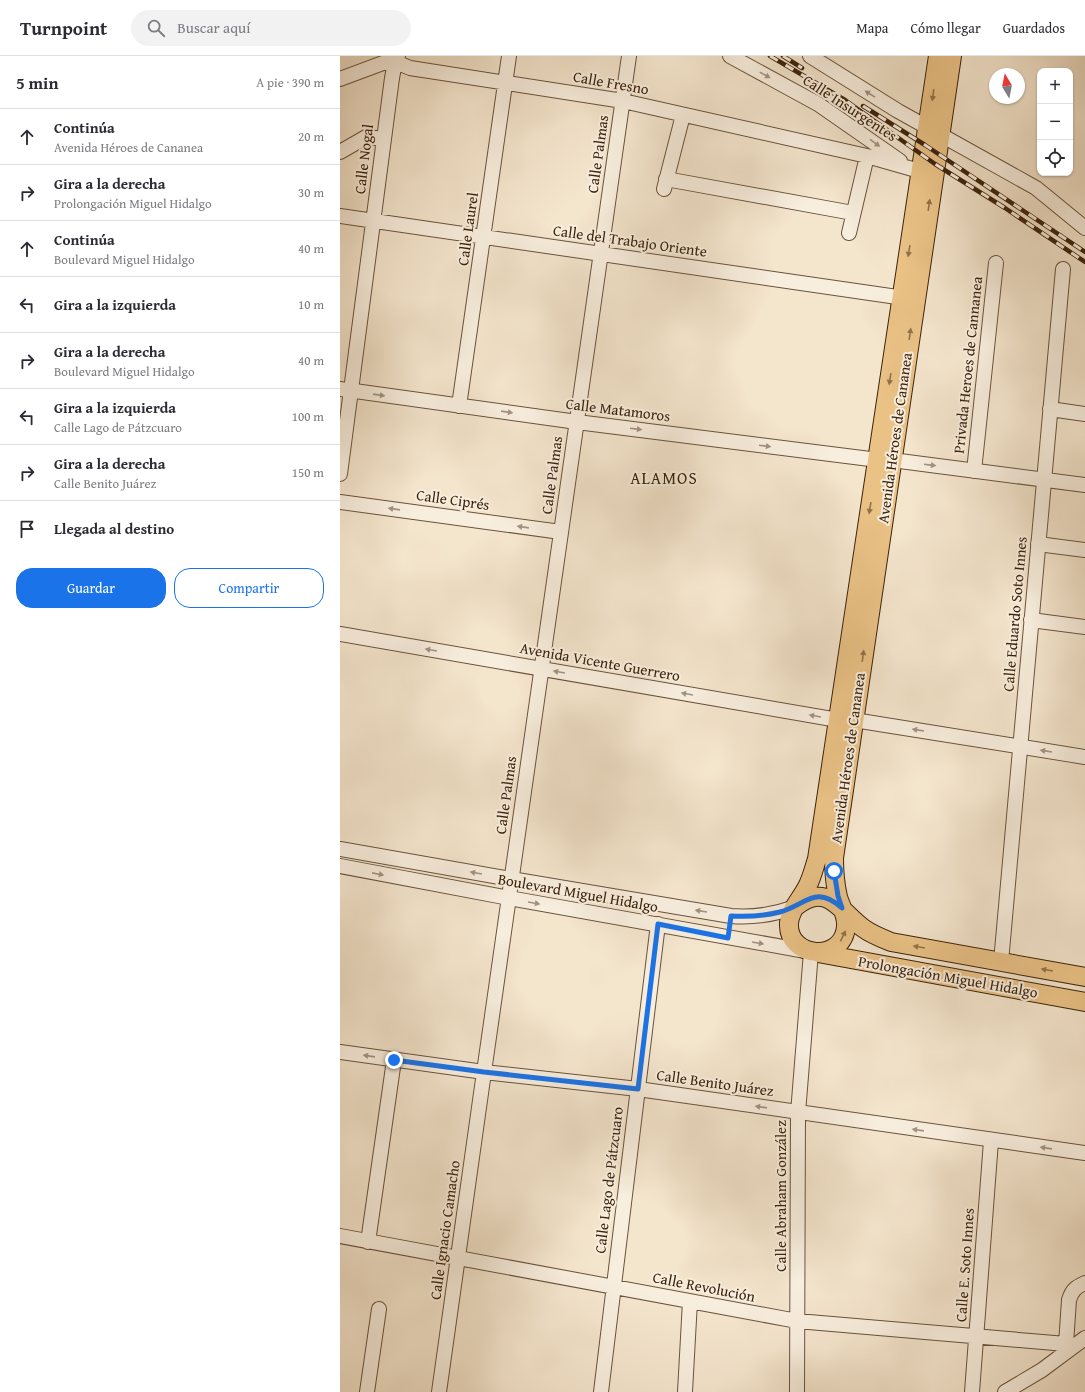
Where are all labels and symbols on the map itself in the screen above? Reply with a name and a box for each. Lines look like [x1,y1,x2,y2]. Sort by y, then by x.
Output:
street label: Calle Fresno [572,66,651,100]
north arrow [989,68,1025,104]
street label: Calle Insurgentes [799,69,902,146]
one-way arrow [759,71,771,78]
one-way arrow [930,89,936,101]
one-way arrow [865,90,875,98]
street label: Calle Palmas [582,113,613,194]
street label: Calle Nogal [349,123,378,195]
one-way arrow [869,139,880,148]
street label: Calle Laurel [452,191,483,267]
one-way arrow [926,199,932,211]
street label: Calle del Trabajo Oriente [552,219,708,262]
one-way arrow [906,245,912,257]
street label: Privada Heroes de Cannanea [948,275,987,455]
one-way arrow [907,328,913,340]
street label: Avenida Héroes de Cananea [872,351,917,525]
one-way arrow [887,373,893,385]
one-way arrow [373,392,385,398]
street label: Calle Matamoros [565,393,672,426]
one-way arrow [501,409,513,416]
one-way arrow [630,426,642,433]
street label: Calle Palmas [536,434,567,515]
one-way arrow [759,443,771,449]
one-way arrow [924,462,937,468]
district label: ALAMOS [630,465,698,490]
street label: Calle Ciprés [415,484,491,515]
one-way arrow [867,502,873,514]
one-way arrow [388,506,400,512]
one-way arrow [517,524,529,530]
street label: Calle Eduardo Soto Innes [997,536,1032,692]
street label: Avenida Vicente Guerrero [518,637,682,686]
one-way arrow [424,646,437,652]
one-way arrow [860,650,866,663]
one-way arrow [553,669,565,675]
street label: Avenida Héroes de Cananea [825,671,870,845]
one-way arrow [681,691,693,697]
one-way arrow [809,713,821,719]
one-way arrow [912,727,924,733]
one-way arrow [1040,747,1053,753]
street label: Calle Palmas [490,754,521,835]
route start [825,862,843,880]
street label: Boulevard Miguel Hidalgo [496,868,660,917]
one-way arrow [470,870,483,876]
one-way arrow [372,871,384,877]
one-way arrow [528,900,540,906]
one-way arrow [695,908,707,914]
one-way arrow [840,930,846,942]
one-way arrow [752,940,764,946]
one-way arrow [913,944,925,950]
street label: Prolongación Miguel Hidalgo [857,950,1040,1003]
one-way arrow [1041,967,1053,973]
route end [385,1051,403,1069]
one-way arrow [363,1053,375,1059]
street label: Calle Benito Juárez [655,1064,775,1101]
one-way arrow [755,1104,767,1110]
street label: Calle Lago de Pátzcuaro [589,1105,628,1254]
street label: Calle Abraham González [770,1120,791,1272]
one-way arrow [912,1127,924,1133]
one-way arrow [1040,1145,1052,1151]
street label: Calle Ignacio Camacho [424,1159,465,1301]
street label: Calle E. Soto Innes [950,1207,979,1323]
street label: Calle Revolución [651,1266,758,1307]

